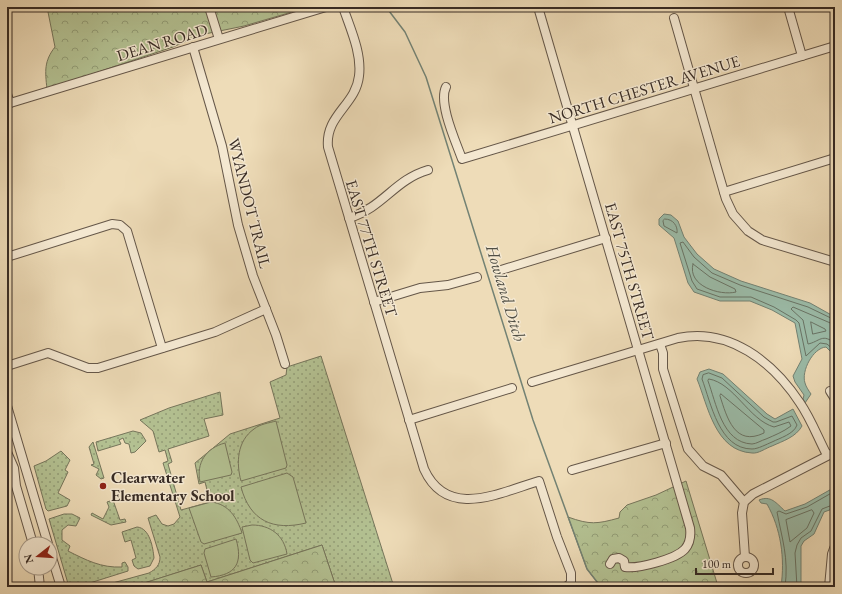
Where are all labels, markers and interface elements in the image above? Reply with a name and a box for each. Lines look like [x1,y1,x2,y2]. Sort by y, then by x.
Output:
street label: DEAN ROAD [114,19,210,66]
street label: NORTH CHESTER AVENUE [546,50,742,129]
street label: WYANDOT TRAIL [223,136,276,271]
street label: EAST 77TH STREET [341,177,402,319]
street label: EAST 75TH STREET [600,200,659,343]
water label: Howland Ditch [481,241,531,345]
place label: Clearwater Elementary School [111,467,235,506]
marker: Clearwater Elementary School [98,481,108,491]
north arrow [18,536,58,576]
scale bar [696,550,773,576]
text: N [20,553,36,565]
text: 100 m [702,556,732,572]

